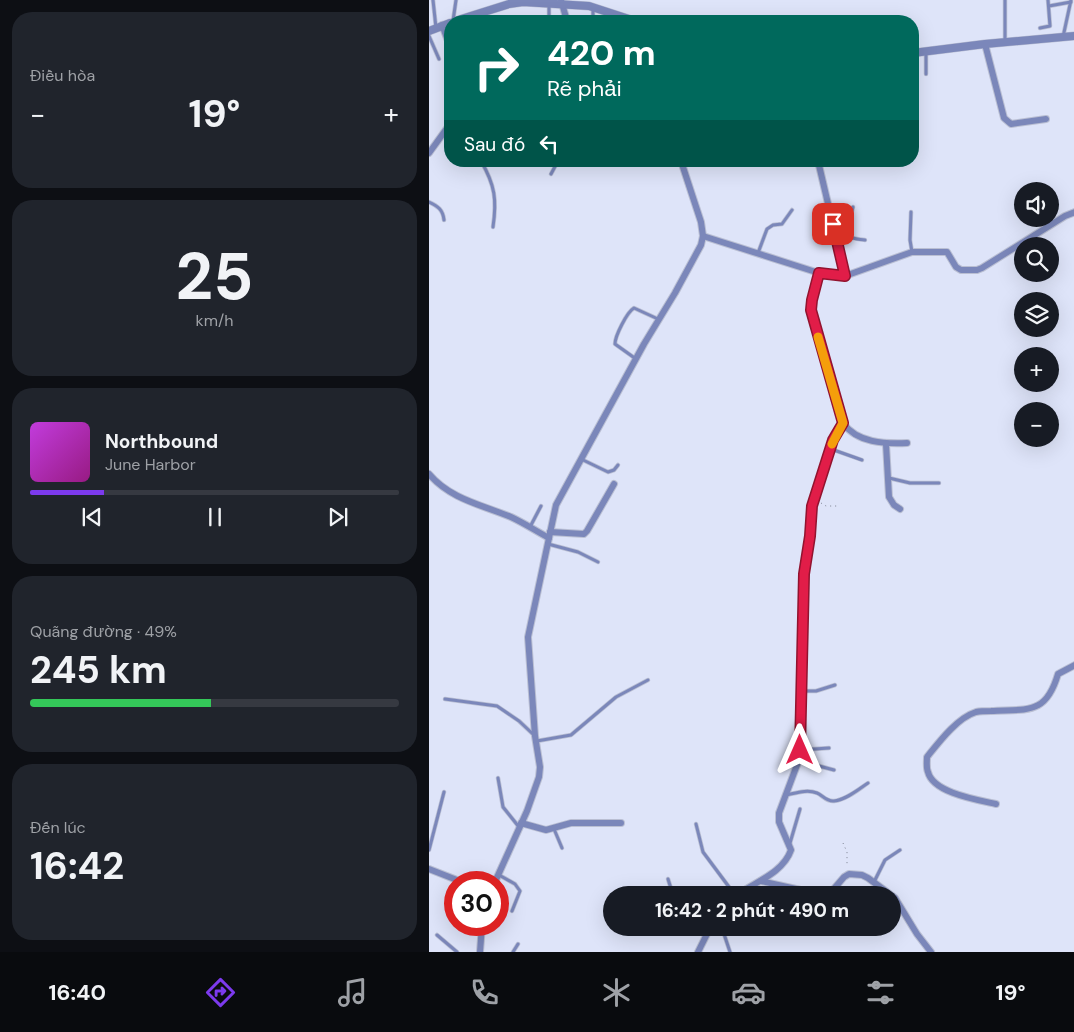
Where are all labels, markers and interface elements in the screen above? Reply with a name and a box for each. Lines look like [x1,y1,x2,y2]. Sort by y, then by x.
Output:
text: 420 m [547,30,656,76]
icon: right [464,35,529,100]
text: Điều hòa [30,65,95,86]
text: Rẽ phải [547,74,622,103]
text: 19° [189,89,240,139]
text: − [30,96,45,133]
text: + [384,96,399,133]
icon: left [535,130,563,158]
text: Sau đó [464,132,525,157]
map controls [1014,182,1059,447]
button: sound [1014,182,1059,227]
pin [812,203,854,245]
icon: arrive [819,210,847,238]
text: 25 [176,235,253,319]
button: search [1014,237,1059,282]
button: layers [1014,292,1059,337]
text: km/h [196,310,233,331]
button: + [1014,347,1059,392]
button: − [1014,402,1059,447]
text: Northbound [105,429,218,454]
text: June Harbor [105,454,196,475]
icon: previous [78,503,106,531]
icon: pause [201,503,229,531]
icon: next [324,503,352,531]
text: Quãng đường · 49% [30,621,177,642]
text: 245 km [30,645,167,695]
position arrow [773,723,825,775]
text: Đến lúc [30,817,86,838]
text: 16:42 [30,841,124,891]
speed limit sign: 30 [444,871,509,936]
text: 16:42 · 2 phút · 490 m [655,898,849,923]
icon: directions [203,975,238,1010]
icon: music [335,975,370,1010]
icon: phone [467,975,502,1010]
icon: climate [599,975,634,1010]
icon: car [731,975,766,1010]
icon: filters [863,975,898,1010]
text: 16:40 [49,978,106,1007]
text: 19° [995,978,1025,1007]

